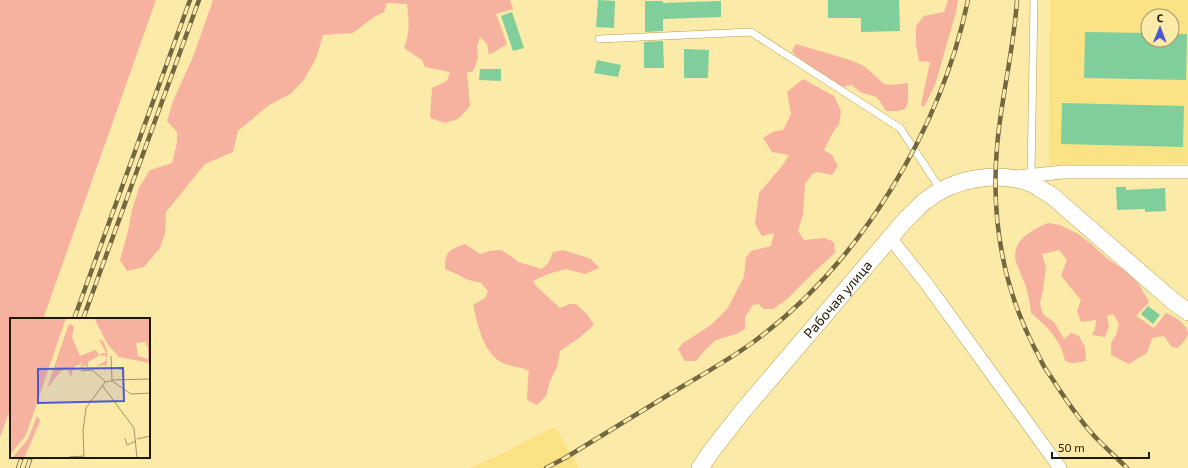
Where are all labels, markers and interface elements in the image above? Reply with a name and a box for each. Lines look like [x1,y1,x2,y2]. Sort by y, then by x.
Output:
north arrow [1140,8,1180,48]
text: С [1157,11,1164,24]
street label: Рабочая улица [799,256,875,341]
inset map [10,318,150,458]
scale bar [1052,434,1149,460]
text: 50 m [1058,440,1085,454]

